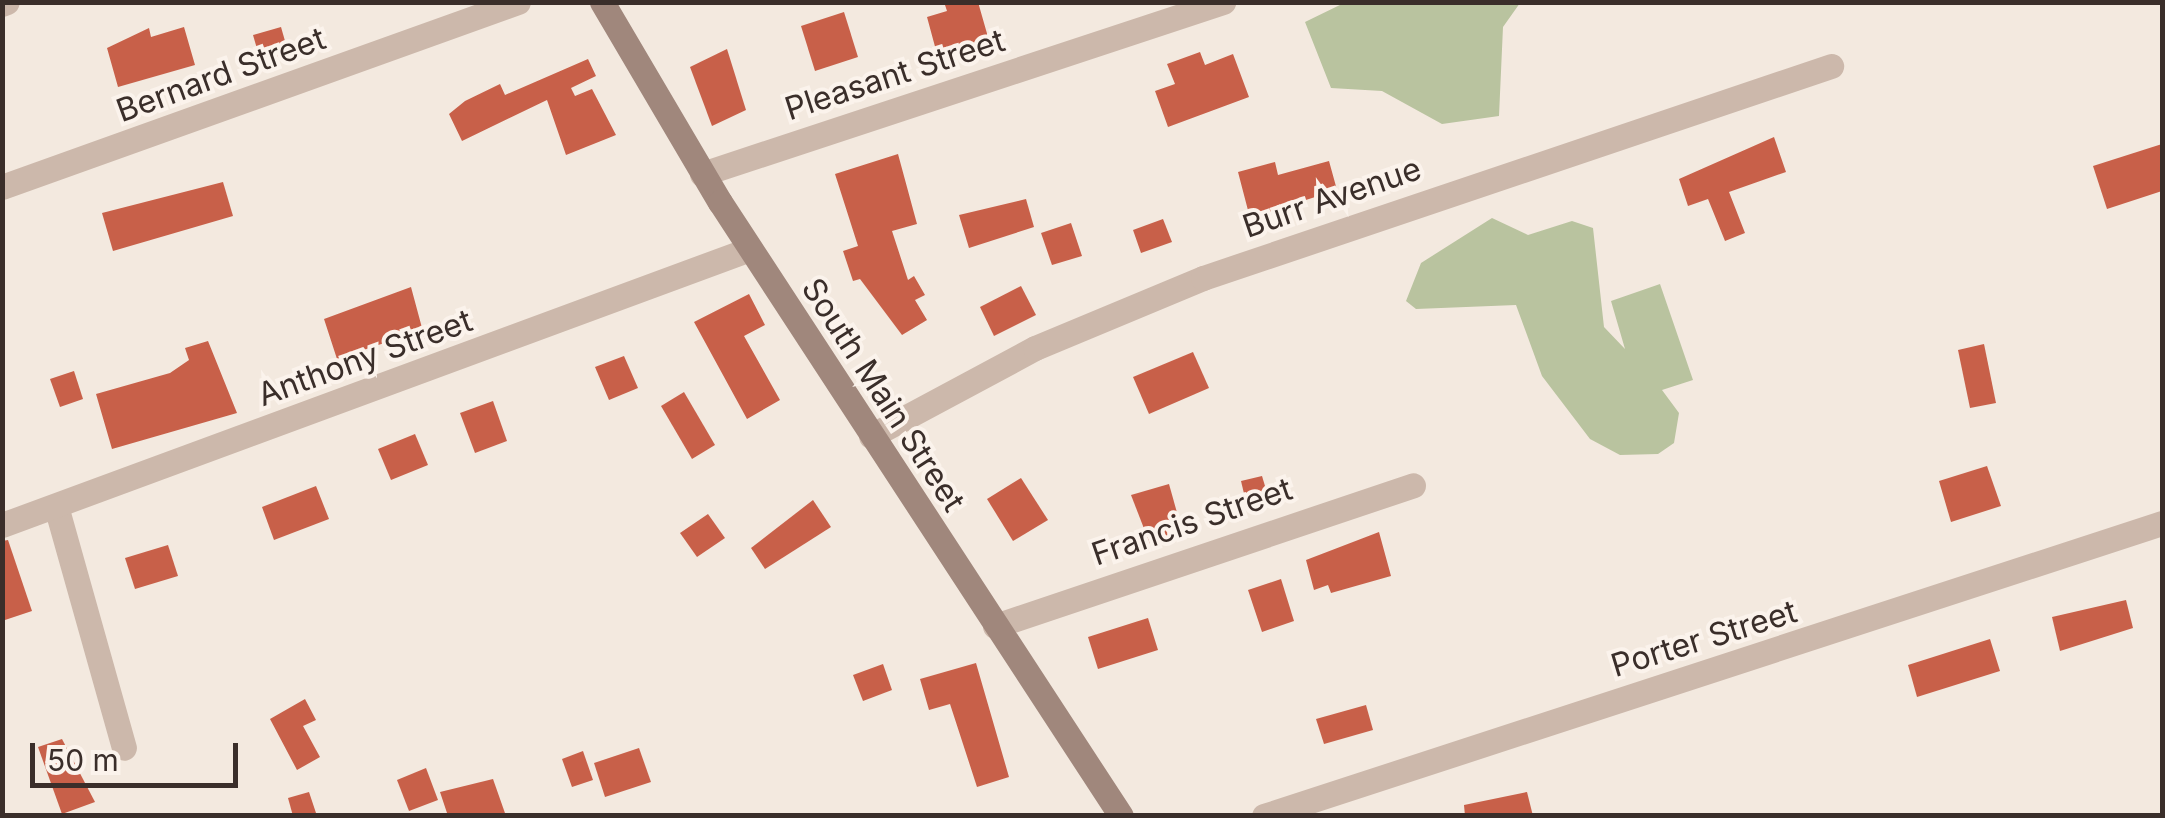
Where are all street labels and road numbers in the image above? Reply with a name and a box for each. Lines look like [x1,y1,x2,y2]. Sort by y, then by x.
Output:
street label: Bernard Street [111,19,331,131]
street label: Pleasant Street [780,21,1010,129]
street label: Burr Avenue [1238,150,1426,246]
street label: South Main Street [793,271,973,519]
street label: Anthony Street [253,301,477,415]
street label: Francis Street [1087,470,1297,574]
street label: Porter Street [1607,593,1801,685]

